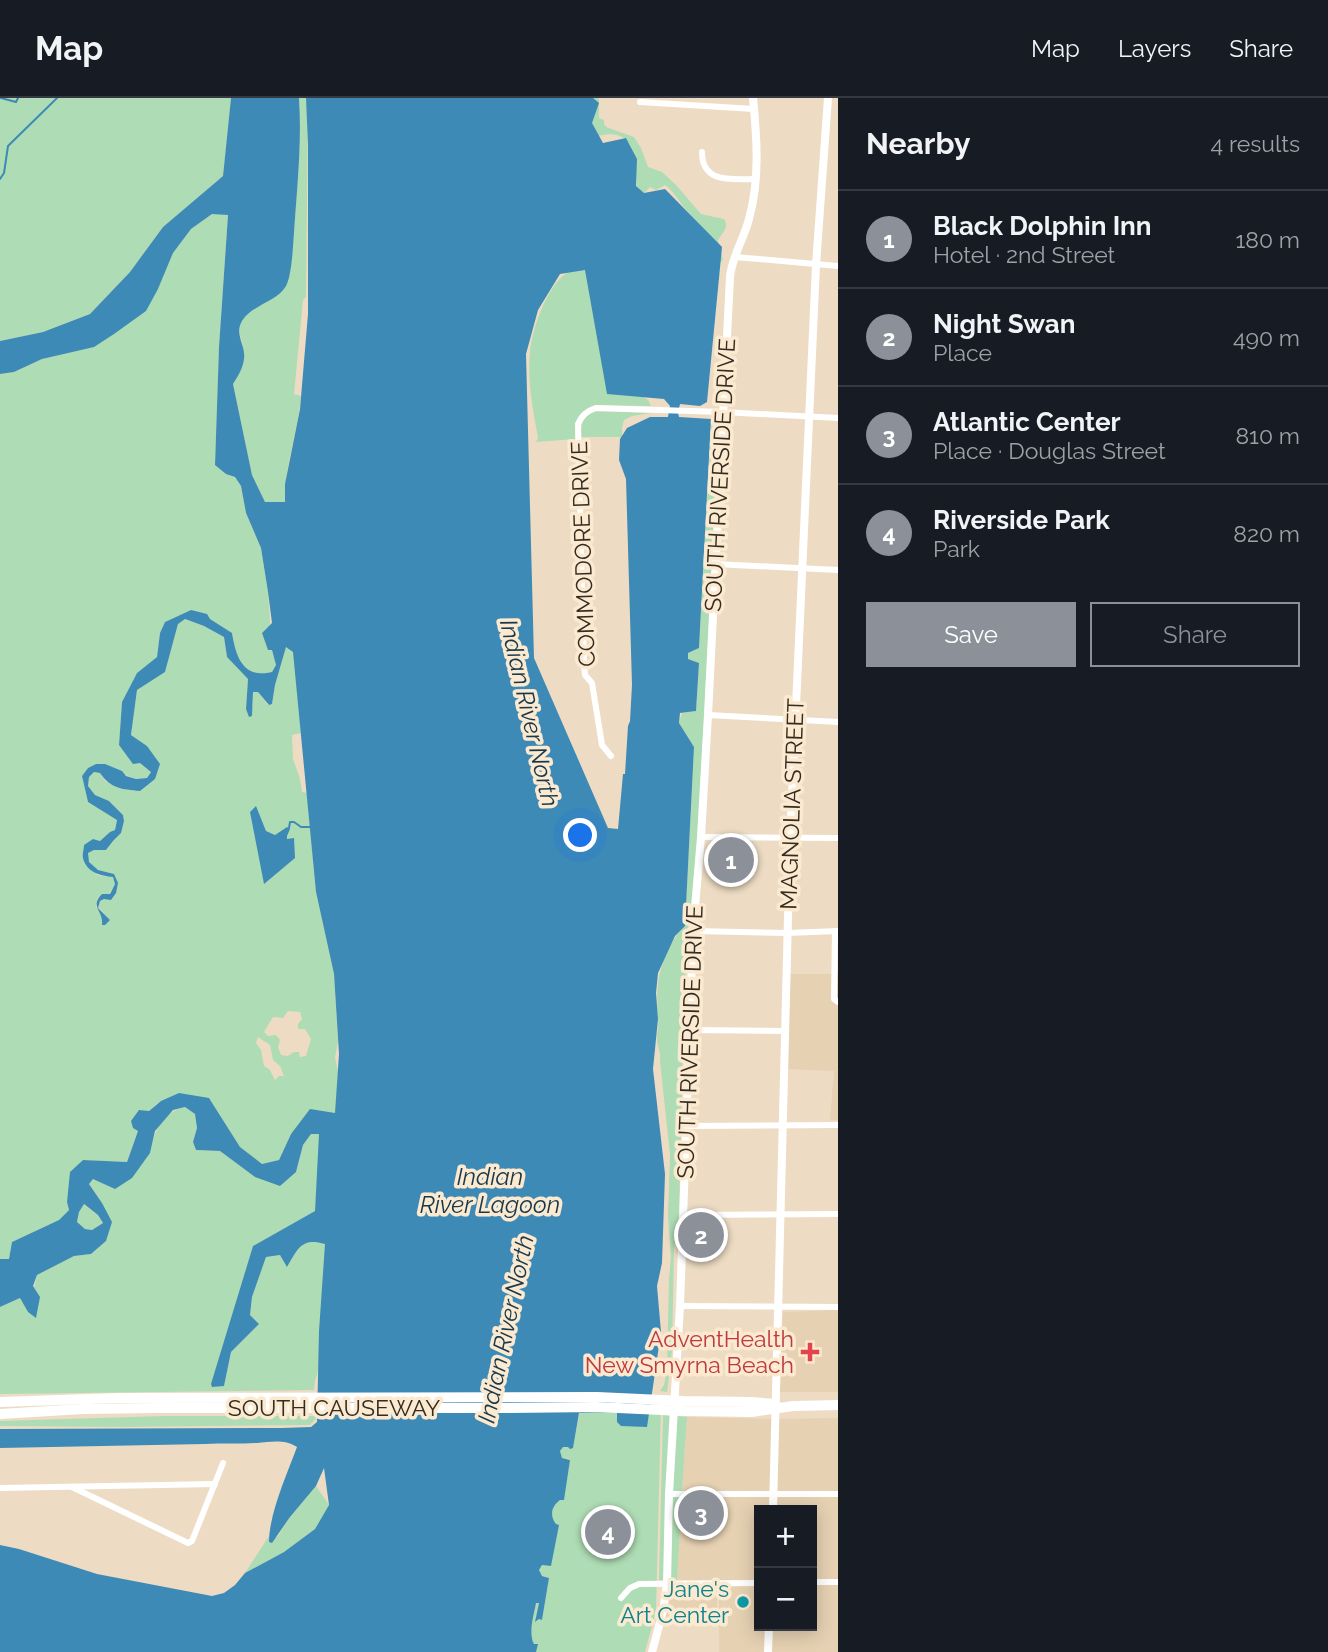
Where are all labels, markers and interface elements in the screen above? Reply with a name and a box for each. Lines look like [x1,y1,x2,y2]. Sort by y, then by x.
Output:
text: Map [35,29,103,68]
text: Map [1031,34,1080,63]
text: Layers [1118,34,1191,63]
text: Share [1229,34,1293,63]
text: Nearby [866,126,970,161]
text: 4 results [1211,130,1300,157]
text: Black Dolphin Inn [933,211,1151,241]
text: 1 [883,226,895,253]
text: 180 m [1235,226,1300,253]
text: Hotel · 2nd Street [933,241,1115,268]
text: Night Swan [933,309,1075,339]
text: 2 [883,324,895,351]
text: 490 m [1233,324,1300,351]
street label: SOUTH RIVERSIDE DRIVE [699,338,740,612]
text: Place [933,339,992,366]
text: Atlantic Center [933,407,1121,437]
text: 3 [883,422,895,449]
text: 810 m [1235,422,1300,449]
text: Place · Douglas Street [933,437,1166,464]
street label: COMMODORE DRIVE [565,441,600,667]
text: Riverside Park [933,505,1110,535]
text: 4 [882,520,896,547]
text: 820 m [1233,520,1300,547]
text: Park [933,535,980,562]
button: Save [866,602,1076,667]
button: Share [1090,602,1300,667]
water label: Indian River North [494,616,565,809]
street label: MAGNOLIA STREET [774,698,809,910]
your location [563,818,597,852]
pin: 1 [708,834,754,886]
street label: SOUTH RIVERSIDE DRIVE [671,905,708,1179]
water label: Indian River Lagoon [420,1162,560,1219]
pin: 2 [678,1209,724,1261]
water label: Indian River North [471,1232,540,1426]
place label: AdventHealth New Smyrna Beach [585,1325,794,1378]
marker: AdventHealth New Smyrna Beach [800,1342,820,1362]
street label: SOUTH CAUSEWAY [228,1394,440,1421]
pin: 3 [678,1487,724,1539]
map controls [754,1505,817,1631]
button: + [754,1505,817,1568]
pin: 4 [585,1506,631,1558]
button: − [754,1568,817,1631]
place label: Jane's Art Center [620,1575,729,1628]
marker: Jane's Art Center [735,1594,751,1610]

